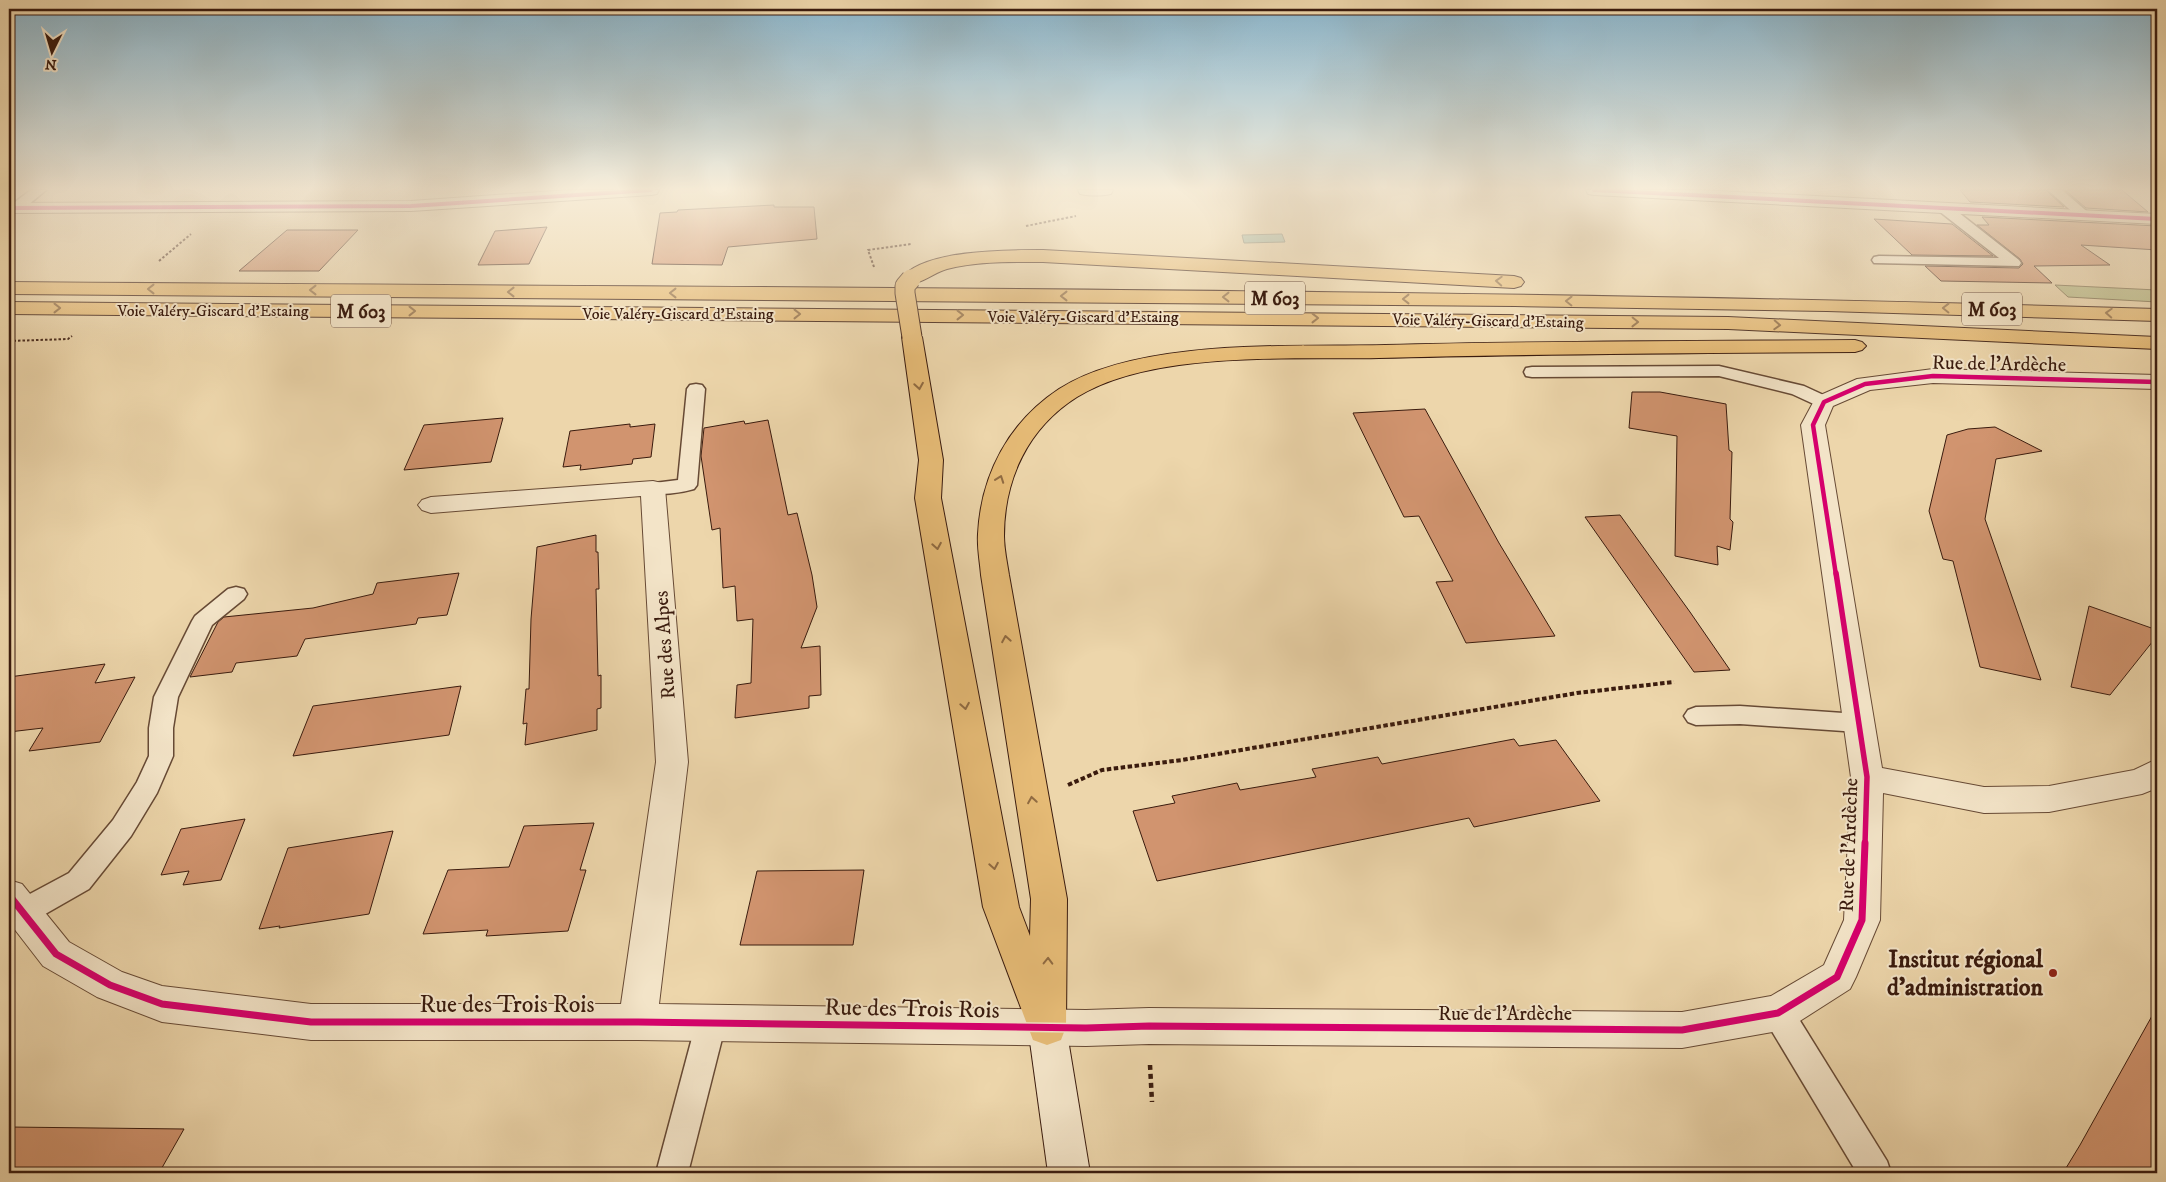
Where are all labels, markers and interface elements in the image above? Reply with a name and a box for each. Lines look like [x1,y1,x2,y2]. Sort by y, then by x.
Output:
north arrow [28,28,78,78]
text: N [44,54,57,73]
one-way arrow [1495,276,1503,287]
road number: M 603 [1245,282,1305,314]
one-way arrow [147,284,154,294]
one-way arrow [309,285,317,295]
one-way arrow [507,287,514,297]
one-way arrow [669,288,677,298]
one-way arrow [1059,291,1067,301]
one-way arrow [1222,292,1230,302]
road number: M 603 [1962,292,2022,326]
road number: M 603 [331,294,391,328]
one-way arrow [1402,294,1410,304]
one-way arrow [1564,295,1572,306]
street label: Voie Valéry-Giscard d'Estaing [116,301,309,321]
one-way arrow [54,303,62,314]
one-way arrow [1942,303,1950,313]
street label: Voie Valéry-Giscard d'Estaing [581,304,774,324]
one-way arrow [409,306,417,316]
street label: Voie Valéry-Giscard d'Estaing [986,307,1179,327]
one-way arrow [2104,308,2112,318]
one-way arrow [794,309,802,319]
street label: Voie Valéry-Giscard d'Estaing [1391,309,1584,333]
one-way arrow [956,310,964,320]
one-way arrow [1312,313,1319,323]
one-way arrow [1632,317,1639,327]
one-way arrow [1773,320,1781,331]
street label: Rue de l'Ardèche [1932,351,2066,378]
one-way arrow [914,381,924,390]
one-way arrow [994,475,1004,484]
one-way arrow [931,542,941,551]
street label: Rue des Alpes [649,590,682,700]
one-way arrow [1001,635,1011,644]
one-way arrow [960,702,970,711]
street label: Rue de l'Ardèche [1835,778,1864,913]
one-way arrow [1028,795,1038,804]
one-way arrow [989,862,999,871]
place label: Institut régional d'administration [1887,945,2044,1003]
one-way arrow [1043,957,1053,964]
marker: Institut régional d'administration [2047,967,2059,979]
street label: Rue des Trois Rois [419,990,595,1020]
street label: Rue des Trois Rois [824,992,1000,1026]
street label: Rue de l'Ardèche [1438,1002,1572,1027]

